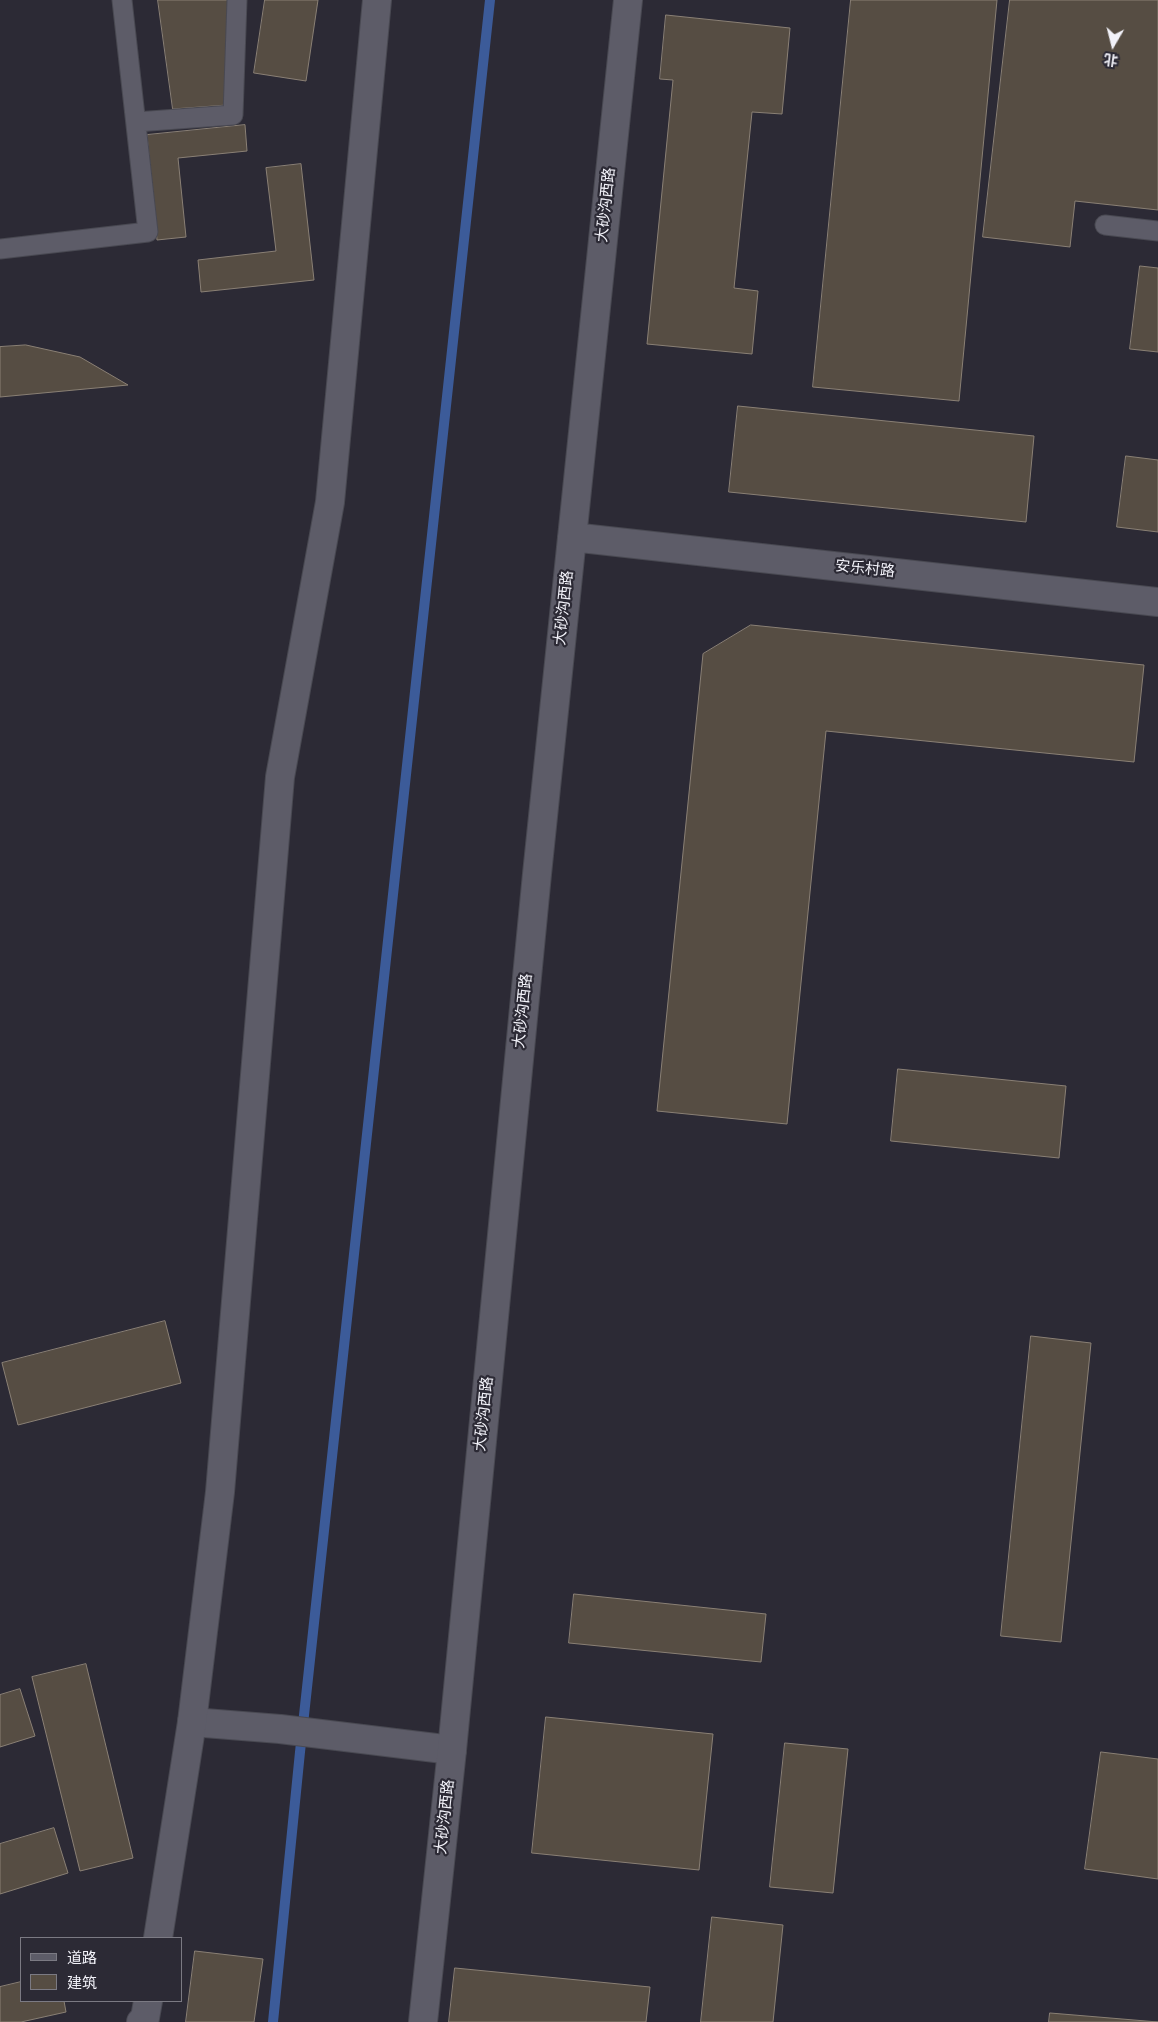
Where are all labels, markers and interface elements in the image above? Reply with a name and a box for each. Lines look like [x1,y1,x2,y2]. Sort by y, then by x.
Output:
north arrow [1088,20,1138,70]
text: 北 [1103,50,1119,70]
street label: 大砂沟西路 [593,167,619,243]
street label: 安乐村路 [834,557,896,581]
street label: 大砂沟西路 [551,570,577,646]
street label: 大砂沟西路 [510,973,536,1049]
street label: 大砂沟西路 [471,1376,497,1452]
street label: 大砂沟西路 [432,1779,458,1855]
legend [20,1937,182,2002]
text: 道路 [67,1948,97,1967]
text: 建筑 [67,1973,97,1992]

